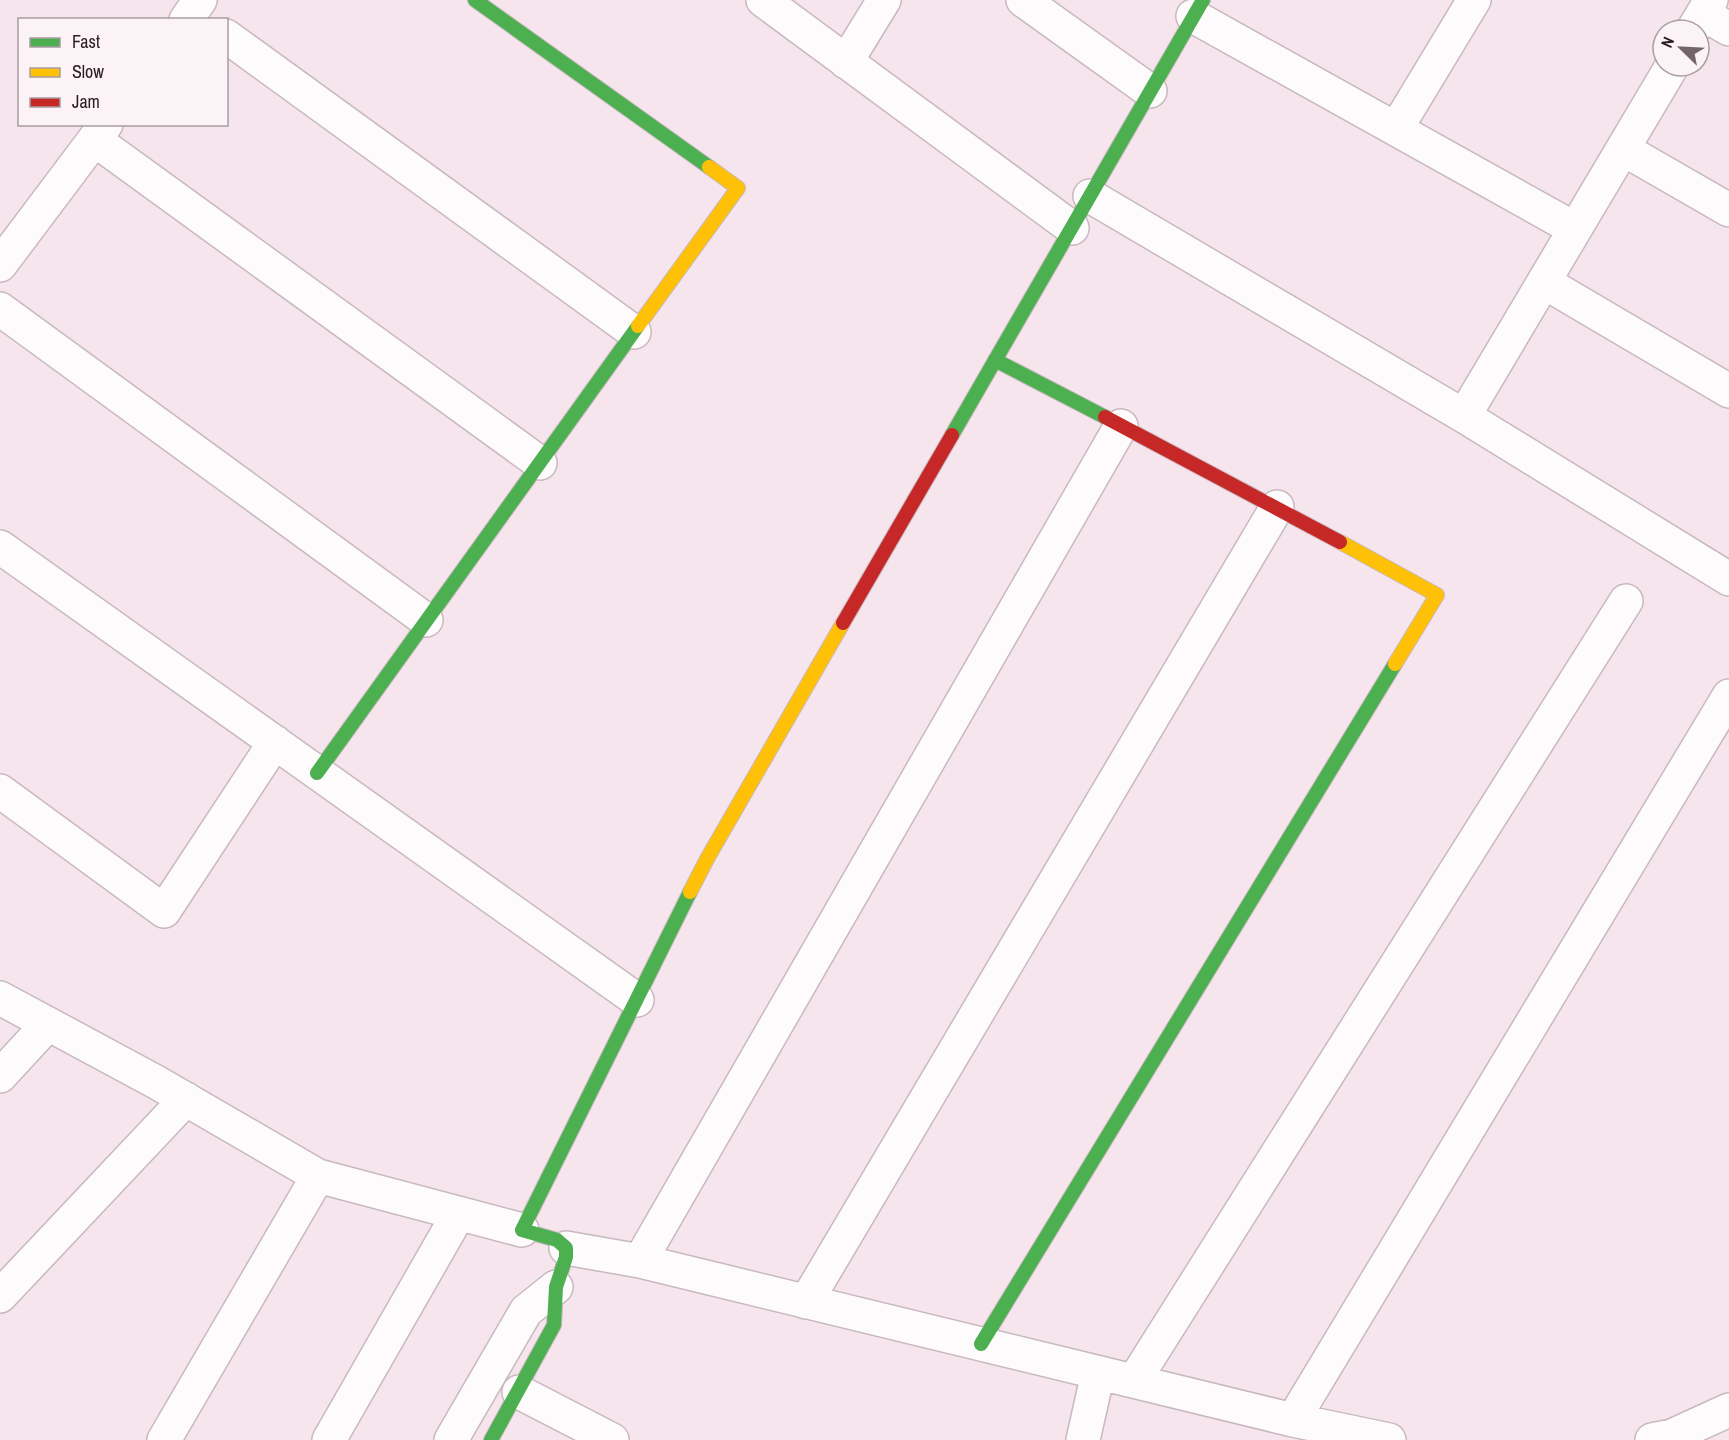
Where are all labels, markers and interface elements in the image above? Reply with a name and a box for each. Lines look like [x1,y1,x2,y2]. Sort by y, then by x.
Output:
legend [18,18,228,126]
north arrow [1651,18,1711,78]
text: Fast [72,29,100,54]
text: N [1655,33,1679,51]
text: Slow [72,59,104,84]
text: Jam [72,89,100,114]

